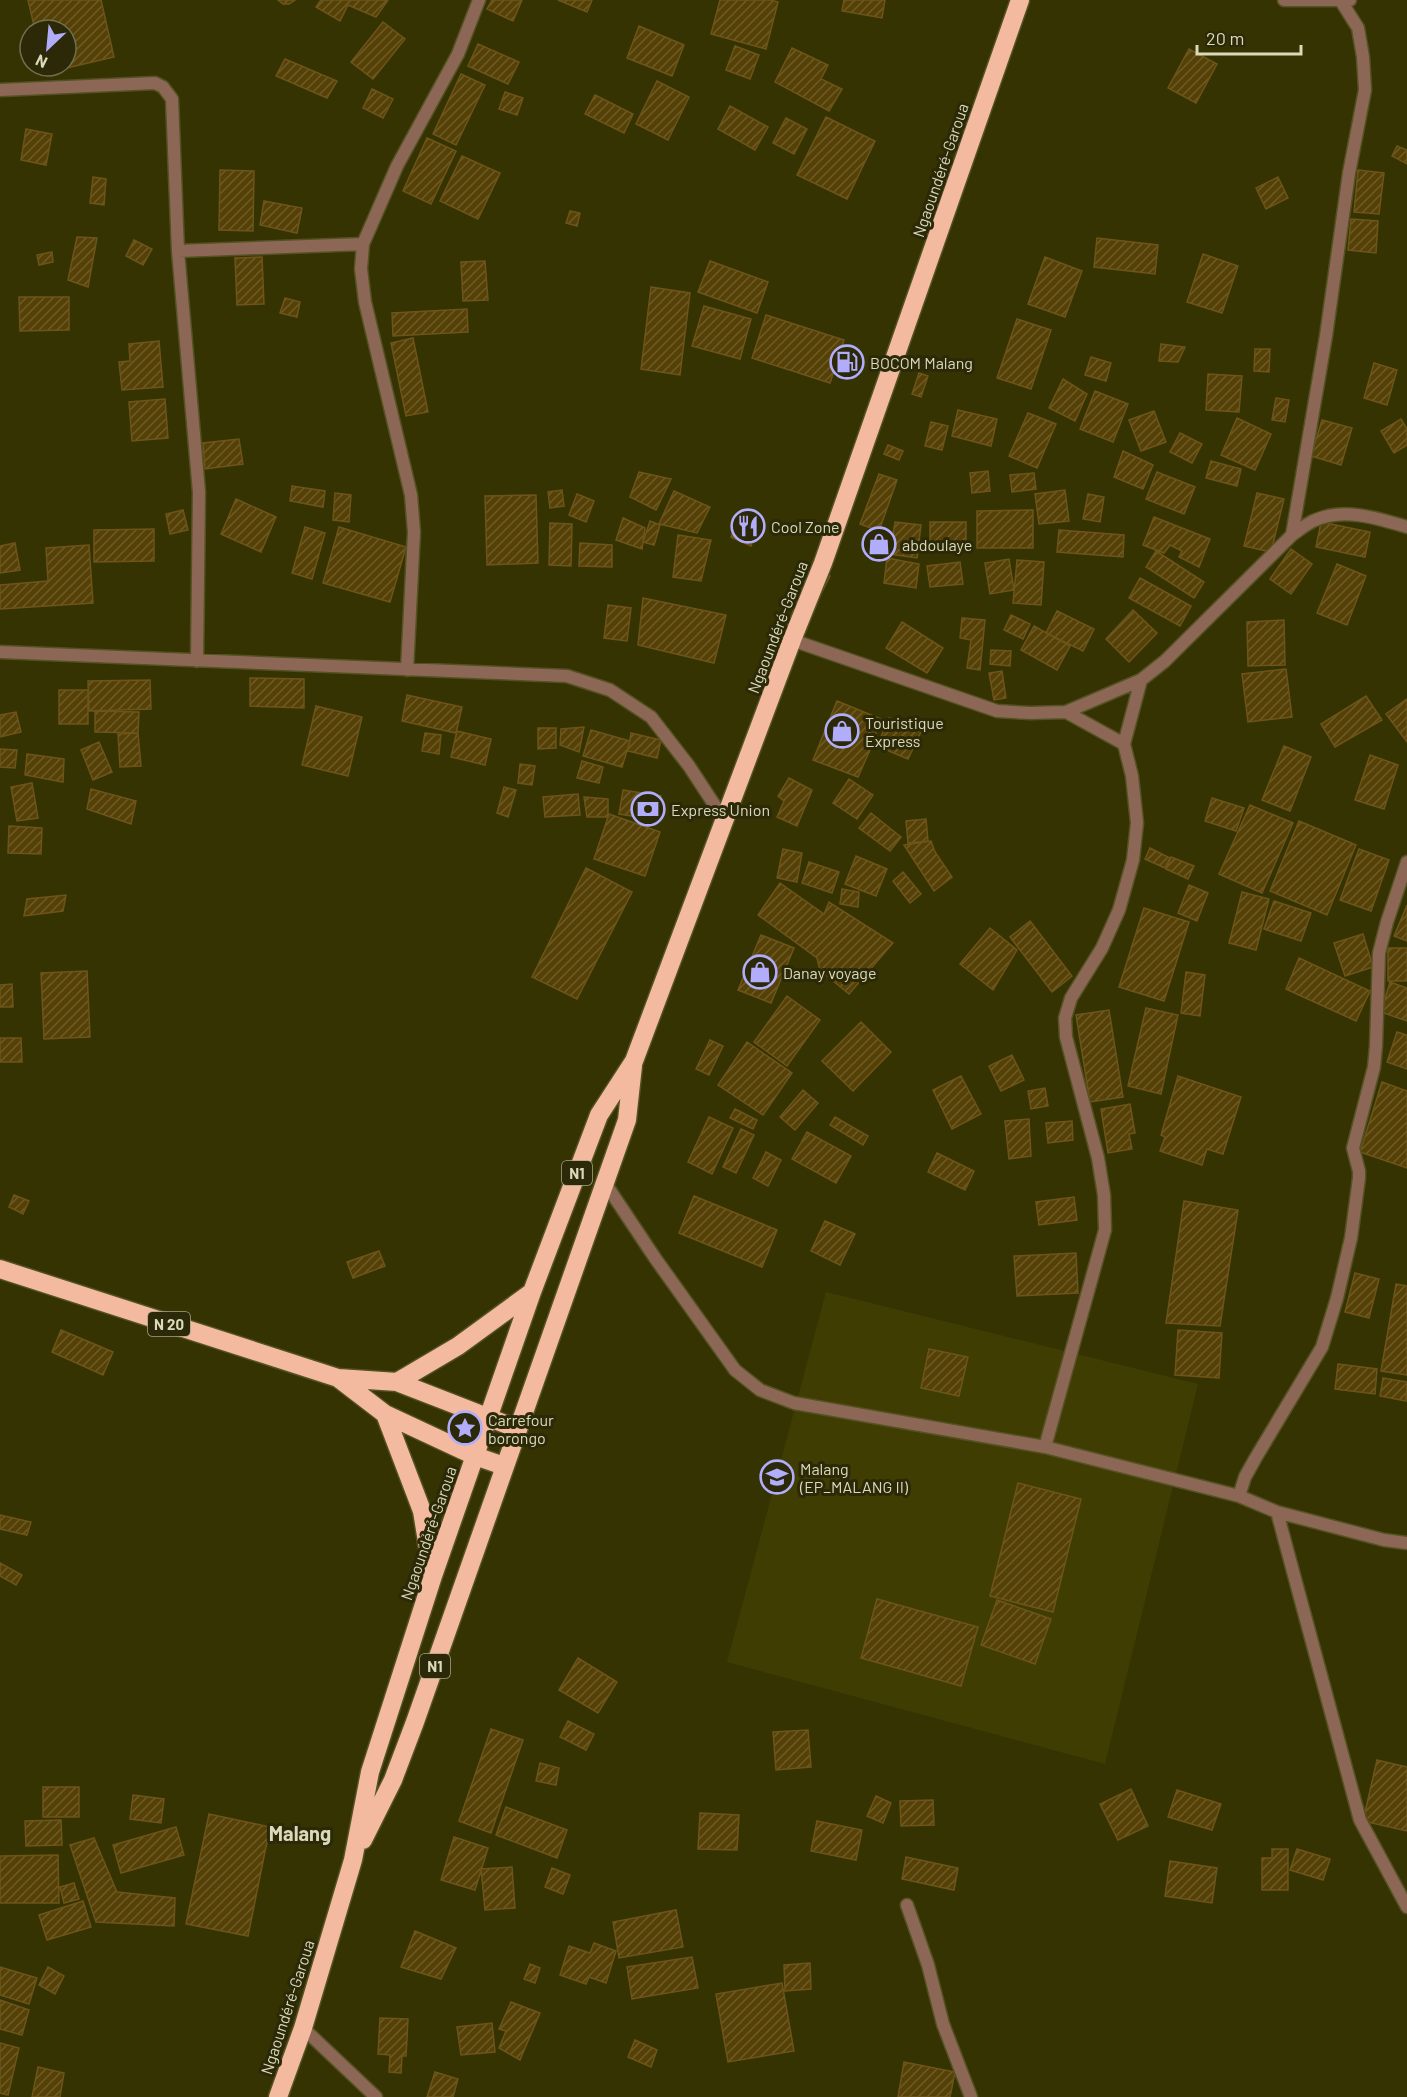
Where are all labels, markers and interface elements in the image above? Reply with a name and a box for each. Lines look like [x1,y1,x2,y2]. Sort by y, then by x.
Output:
north arrow [18,18,78,78]
scale bar [1197,18,1300,56]
text: 20 m [1206,27,1244,49]
text: N [32,51,50,73]
street label: Ngaoundéré-Garoua [908,101,972,239]
fuel station icon: BOCOM Malang [829,344,865,380]
place label: BOCOM Malang [870,353,973,372]
restaurant icon: Cool Zone [730,508,766,544]
place label: Cool Zone [771,517,840,536]
shop icon: abdoulaye [861,526,897,562]
place label: abdoulaye [902,535,972,554]
street label: Ngaoundéré-Garoua [743,558,811,696]
shop icon: Touristique Express [824,713,860,749]
place label: Touristique Express [865,713,944,750]
bank icon: Express Union [630,791,666,827]
place label: Express Union [671,800,770,819]
shop icon: Danay voyage [742,954,778,990]
place label: Danay voyage [783,963,876,982]
road number: N1 [562,1161,592,1185]
road number: N 20 [148,1312,190,1336]
place icon: Carrefour borongo [447,1410,483,1446]
place label: Carrefour borongo [488,1410,554,1447]
school or university icon: Malang (EP_MALANG II) [759,1459,795,1495]
place label: Malang (EP_MALANG II) [799,1459,909,1496]
street label: Ngaoundéré-Garoua [396,1464,460,1602]
road number: N1 [420,1654,450,1678]
district label: Malang [269,1821,331,1845]
street label: Ngaoundéré-Garoua [256,1937,318,2077]

